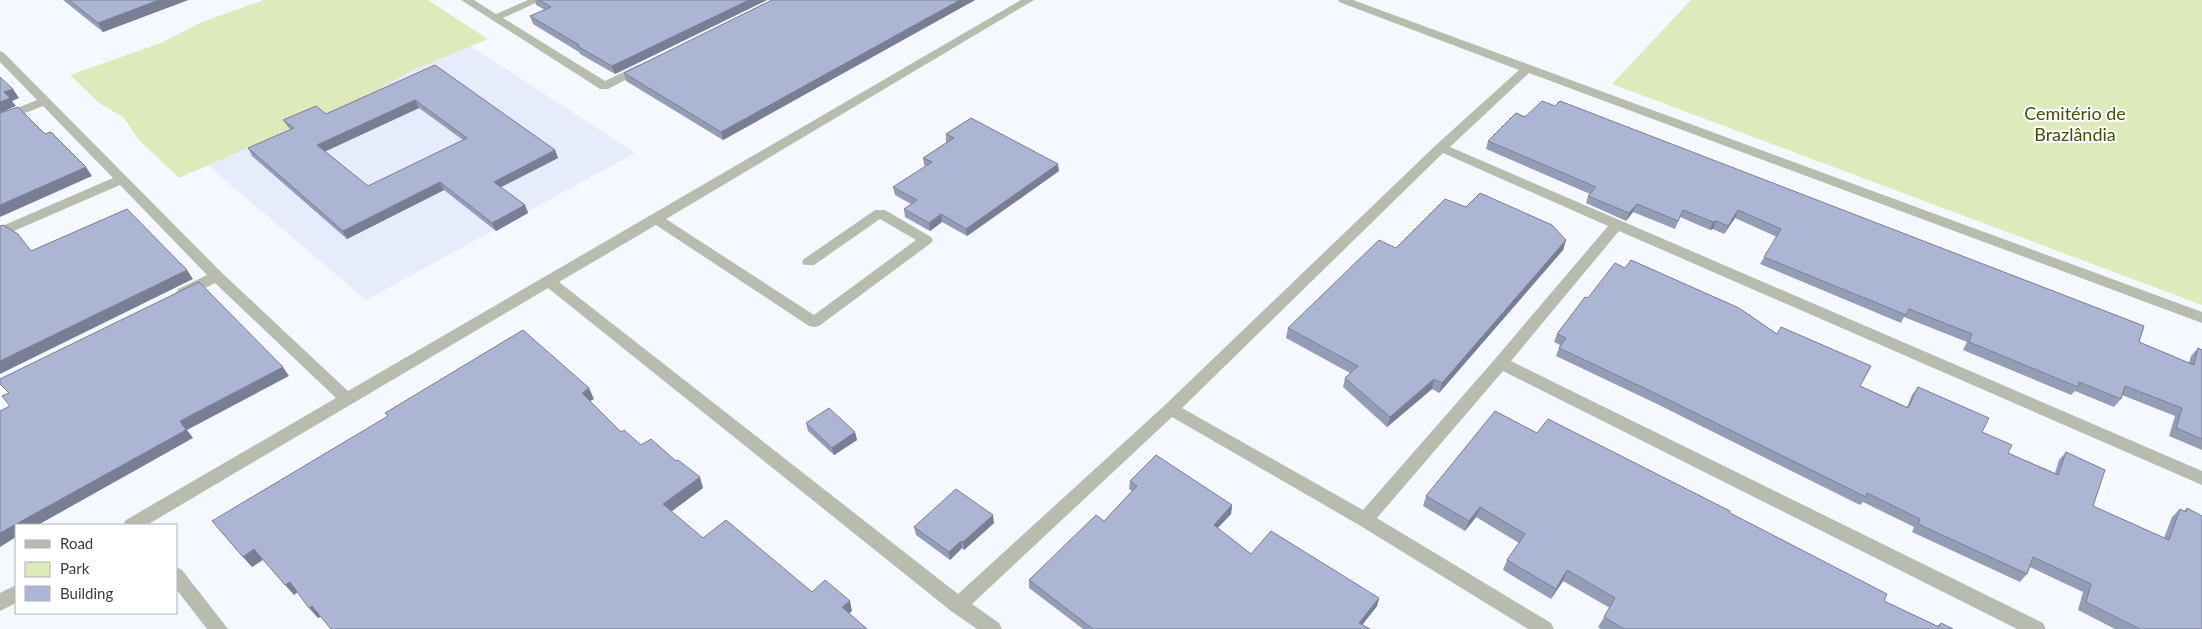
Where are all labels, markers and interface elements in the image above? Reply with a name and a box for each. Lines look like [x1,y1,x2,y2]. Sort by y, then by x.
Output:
park label: Cemitério de Brazlândia [2024,102,2126,145]
legend [15,524,178,614]
text: Road [60,534,93,552]
text: Park [60,559,90,577]
text: Building [60,584,113,602]

